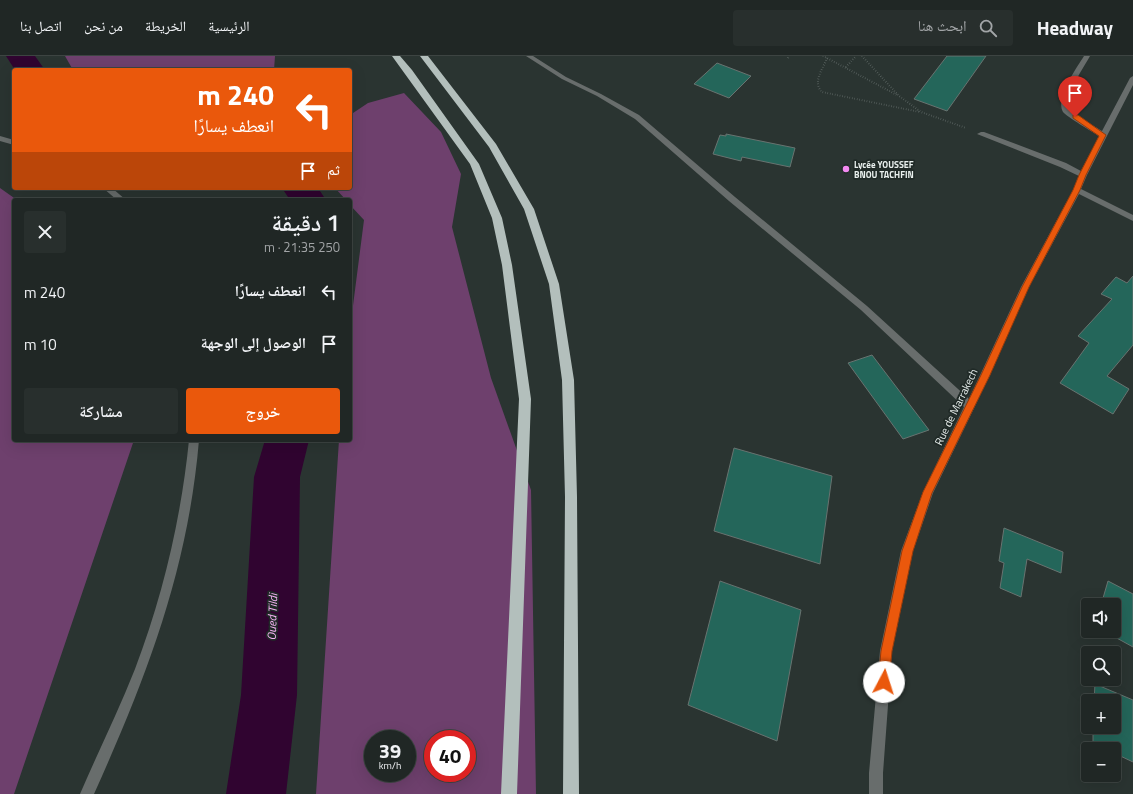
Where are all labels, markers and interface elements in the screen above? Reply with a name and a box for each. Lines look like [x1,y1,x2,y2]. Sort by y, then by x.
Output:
search box [733,10,1013,46]
text: Headway [1037,13,1113,42]
text: ابحث هنا [918,14,967,37]
text: اتصل بنا [20,15,62,36]
text: من نحن [84,15,123,36]
text: الخريطة [145,15,186,36]
text: الرئيسية [208,15,250,36]
icon: search [977,17,999,39]
text: 240 m [197,73,274,116]
pin [1058,76,1092,117]
icon: arrive [1064,82,1086,104]
icon: left [288,84,340,136]
text: انعطف يسارًا [193,112,274,139]
text: ثم [327,158,340,181]
place label: Lycée YOUSSEF BNOU TACHFIN [854,158,914,181]
icon: arrive [297,160,319,182]
marker: Lycée YOUSSEF BNOU TACHFIN [841,164,851,174]
text: 1 دقيقة [271,204,340,240]
button: close [24,211,66,253]
text: 250 m · 21:35 [264,237,340,257]
text: انعطف يسارًا [235,279,306,302]
text: 240 m [24,281,65,304]
icon: left [318,281,340,303]
text: الوصول إلى الوجهة [201,331,306,354]
text: 10 m [24,333,57,356]
icon: arrive [318,333,340,355]
street label: Rue de Marrakech [930,366,982,448]
button: مشاركة [24,388,178,434]
button: خروج [186,388,340,434]
water label: Oued Tildi [262,592,282,641]
map controls [1081,598,1121,782]
button: sound [1081,598,1121,638]
button: search [1081,646,1121,686]
position arrow [863,661,905,703]
button: + [1081,694,1121,734]
speed limit sign: 40 [424,730,476,782]
text: 39 [379,735,401,766]
button: − [1081,742,1121,782]
text: km/h [379,758,401,773]

